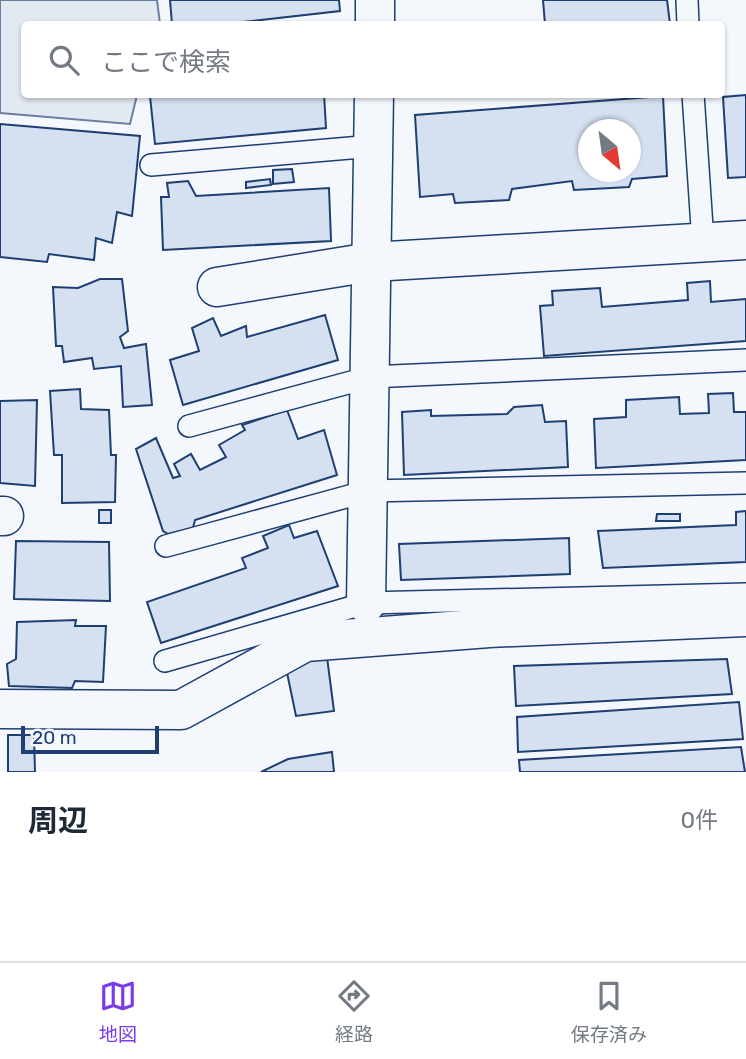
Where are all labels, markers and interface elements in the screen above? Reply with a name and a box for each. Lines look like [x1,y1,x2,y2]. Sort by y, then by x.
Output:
search box [21,21,725,98]
icon: search [45,41,83,79]
text: ここで検索 [101,47,231,78]
north arrow [578,119,641,182]
scale bar [21,723,159,755]
text: 20 m [32,726,77,749]
text: 周辺 [28,803,88,839]
text: 0件 [680,806,718,834]
tab: 地図 [99,977,137,1046]
tab: 経路 [335,977,373,1046]
tab: 保存済み [571,977,647,1046]

